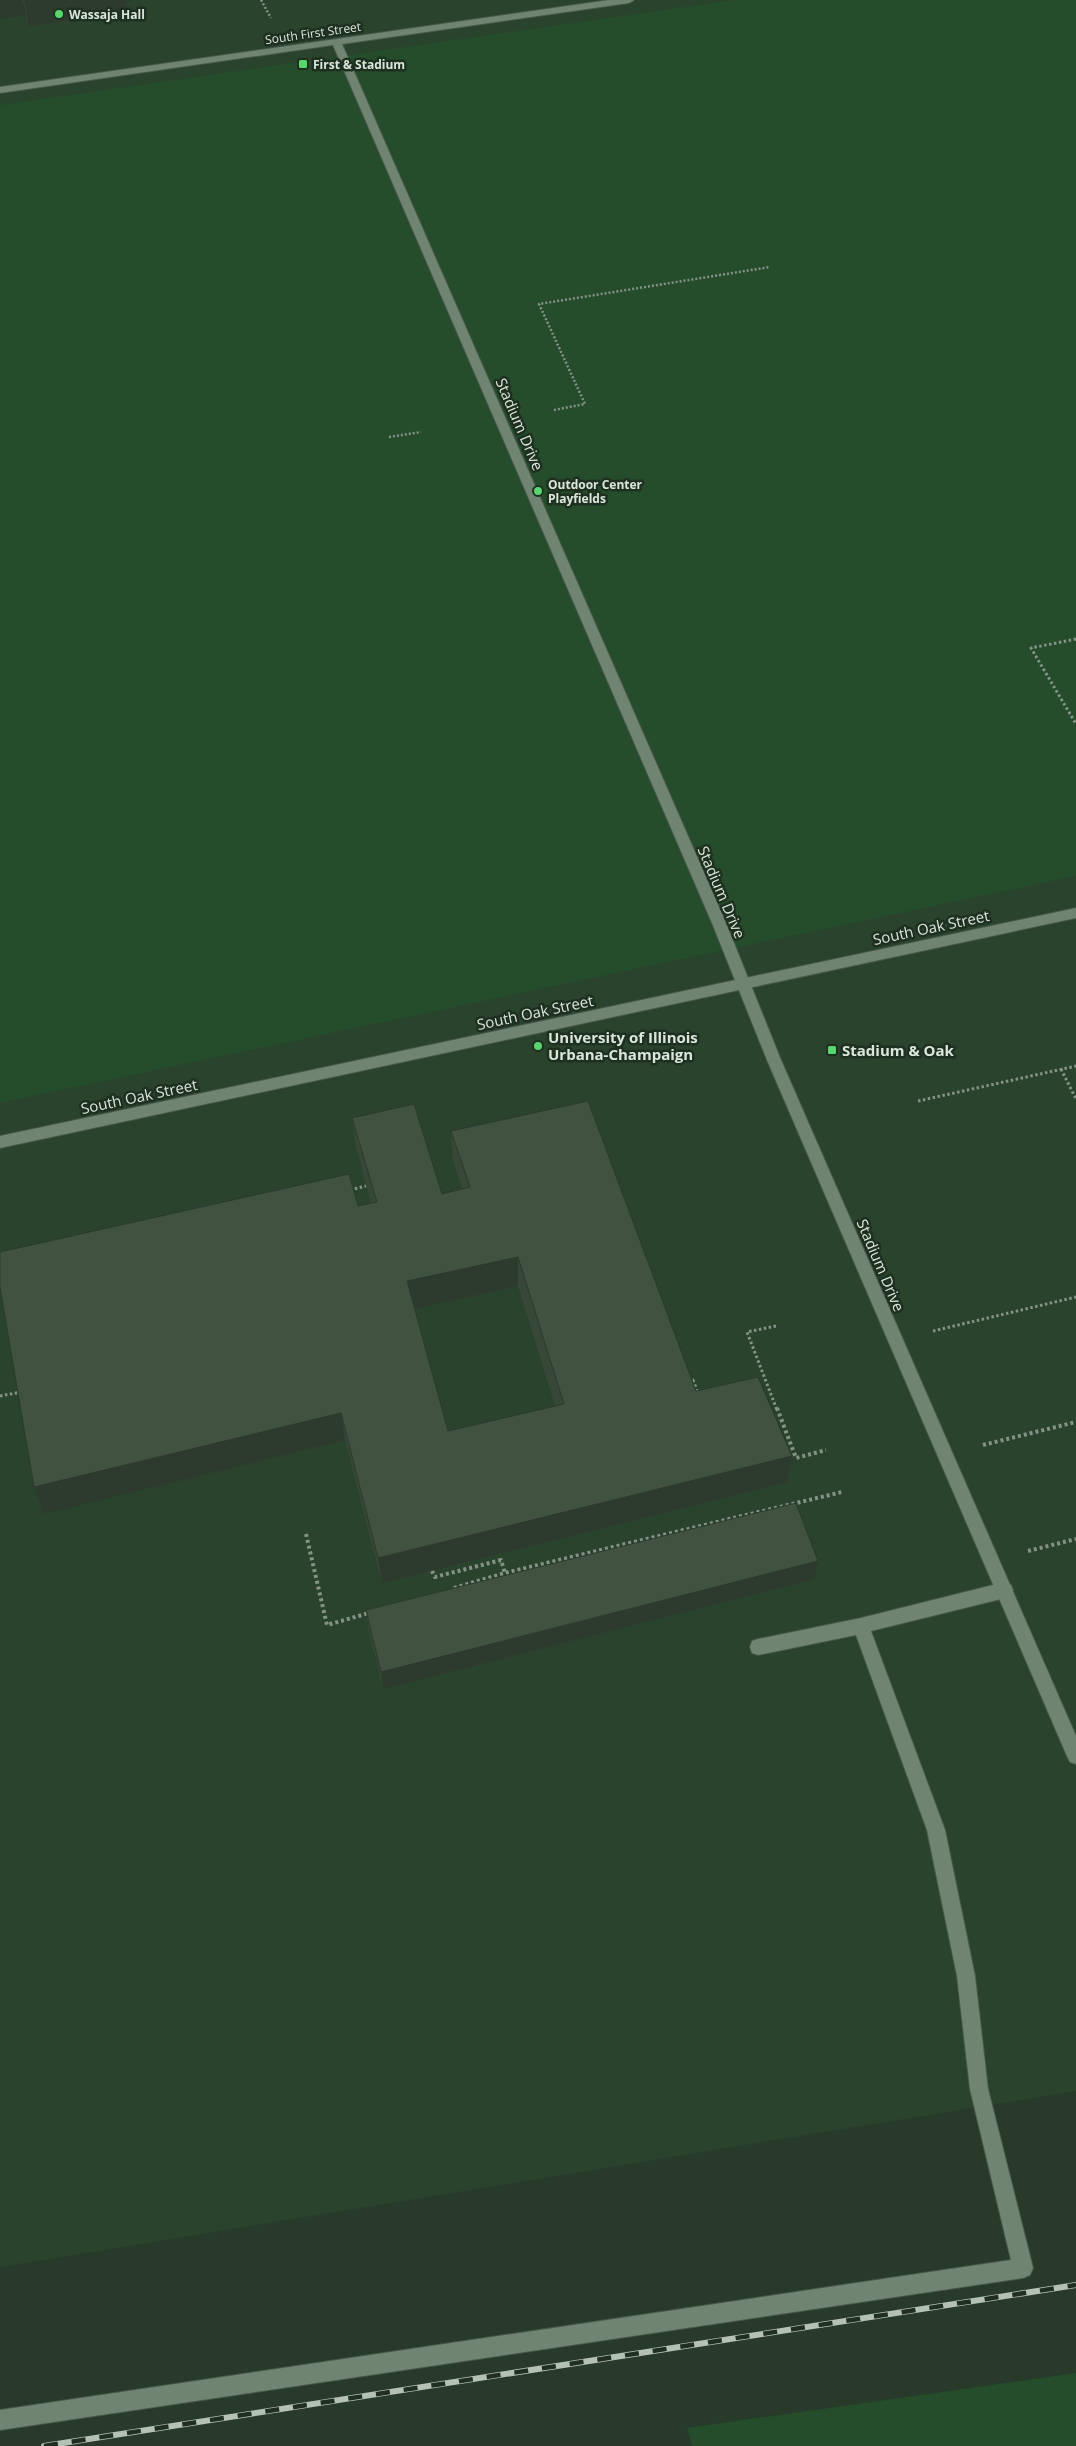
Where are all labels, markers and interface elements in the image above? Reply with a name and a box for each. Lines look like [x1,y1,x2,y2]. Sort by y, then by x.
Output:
place label: Wassaja Hall [69,6,145,23]
marker: Wassaja Hall [53,8,65,20]
street label: South First Street [264,18,362,48]
place label: First & Stadium [313,56,405,73]
marker: First & Stadium [297,58,309,70]
street label: Stadium Drive [492,375,548,473]
place label: Outdoor Center Playfields [548,476,643,507]
marker: Outdoor Center Playfields [532,485,544,497]
street label: Stadium Drive [694,843,750,941]
street label: South Oak Street [871,905,991,949]
street label: South Oak Street [475,990,595,1034]
place label: University of Illinois Urbana-Champaign [548,1027,698,1064]
marker: University of Illinois Urbana-Champaign [532,1040,544,1052]
place label: Stadium & Oak [842,1040,955,1060]
marker: Stadium & Oak [826,1044,838,1056]
street label: South Oak Street [79,1074,199,1118]
street label: Stadium Drive [853,1216,909,1314]

